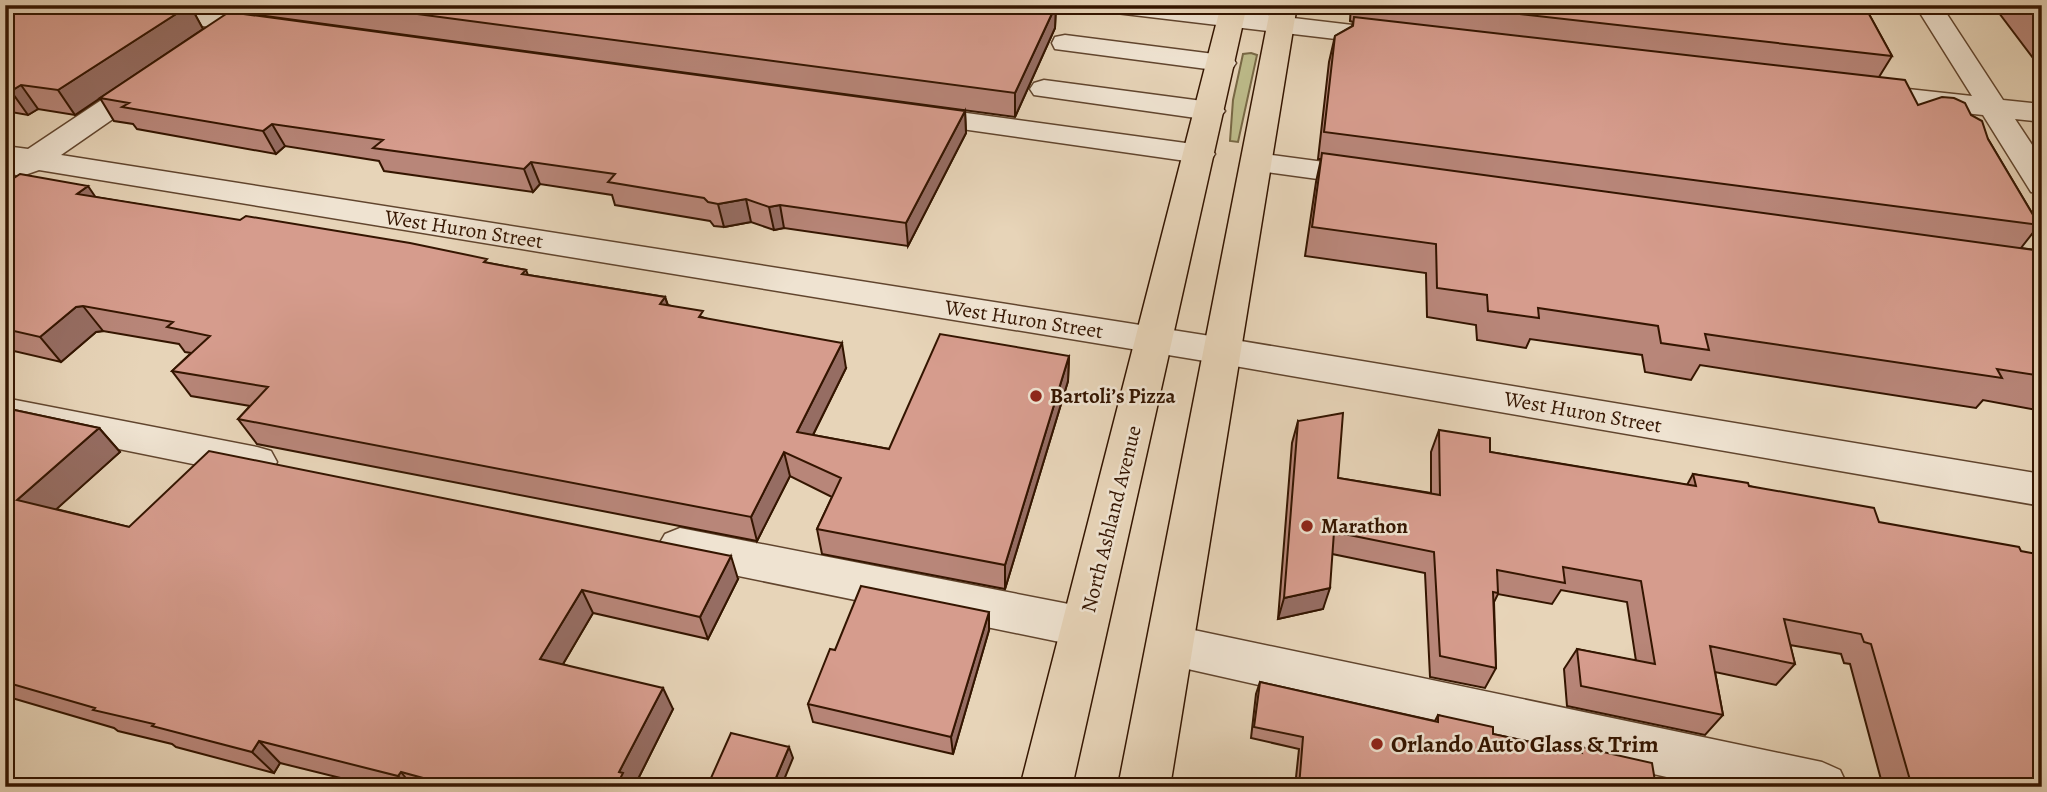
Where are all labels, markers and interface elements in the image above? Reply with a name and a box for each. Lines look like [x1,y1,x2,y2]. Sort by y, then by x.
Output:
street label: West Huron Street [382,203,545,255]
street label: West Huron Street [942,293,1105,345]
place label: Bartoli’s Pizza [1050,382,1177,410]
street label: West Huron Street [1501,384,1664,440]
marker: Bartoli’s Pizza [1028,388,1044,404]
street label: North Ashland Avenue [1074,423,1148,615]
place label: Marathon [1321,512,1408,540]
marker: Marathon [1299,518,1315,534]
place label: Orlando Auto Glass & Trim [1391,728,1659,760]
marker: Orlando Auto Glass & Trim [1369,736,1385,752]

